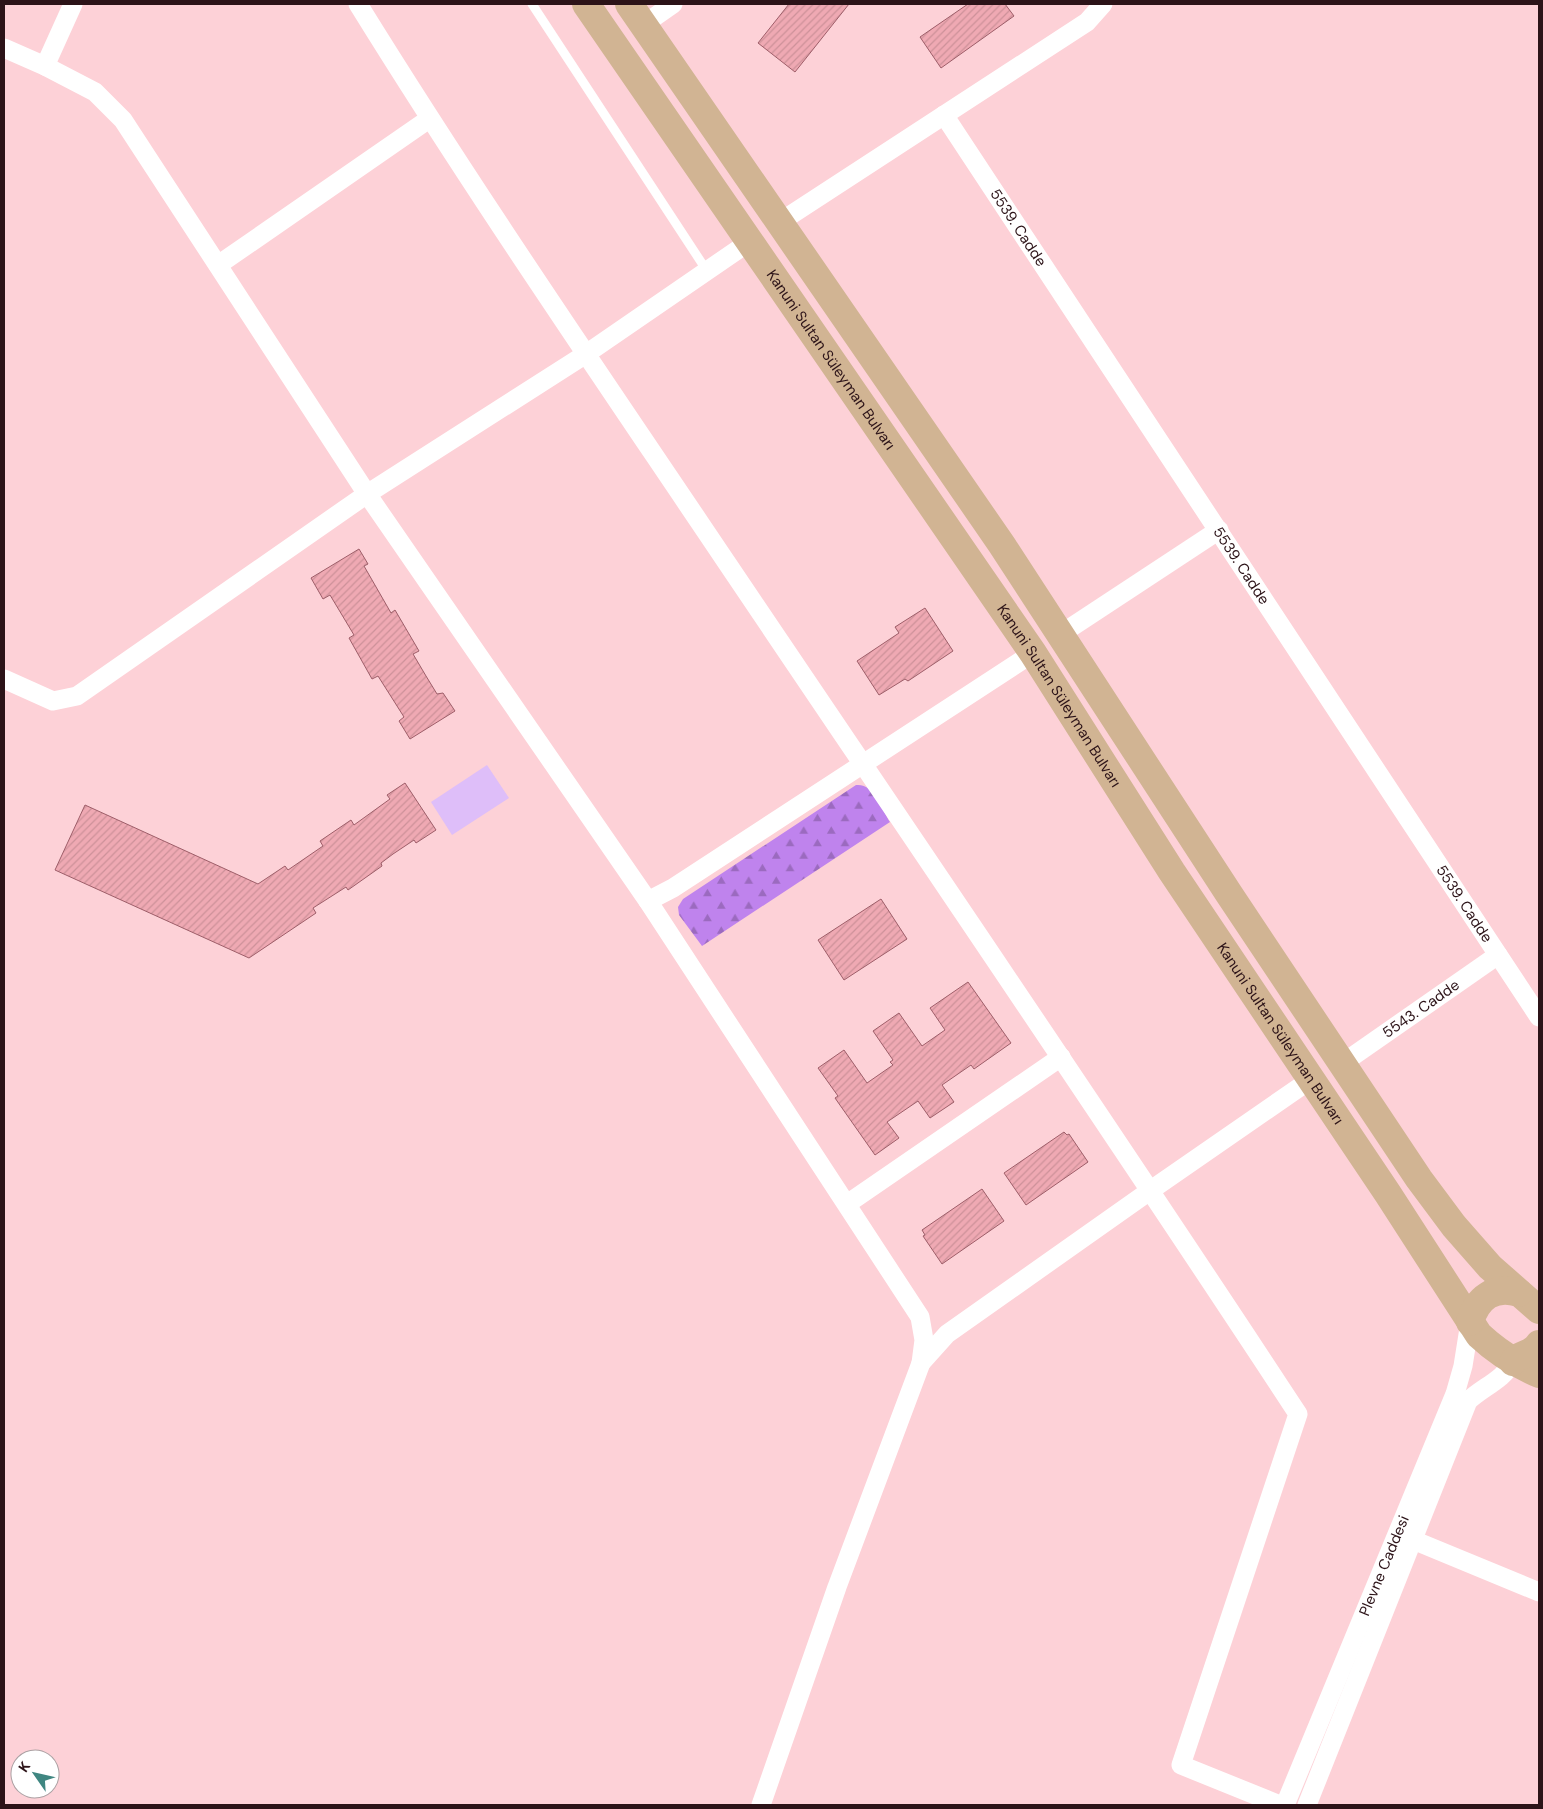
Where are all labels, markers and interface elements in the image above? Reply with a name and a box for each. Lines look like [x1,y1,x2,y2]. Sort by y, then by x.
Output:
street label: 5539. Cadde [985,185,1051,270]
street label: Kanuni Sultan Süleyman Bulvarı [762,266,900,454]
street label: 5539. Cadde [1208,523,1274,608]
street label: Kanuni Sultan Süleyman Bulvarı [992,600,1126,791]
street label: 5539. Cadde [1432,861,1497,946]
street label: Kanuni Sultan Süleyman Bulvarı [1212,939,1348,1128]
street label: 5543. Cadde [1378,975,1463,1042]
street label: Plevne Caddesi [1354,1513,1414,1619]
north arrow [10,1749,60,1799]
text: K [14,1758,34,1776]

